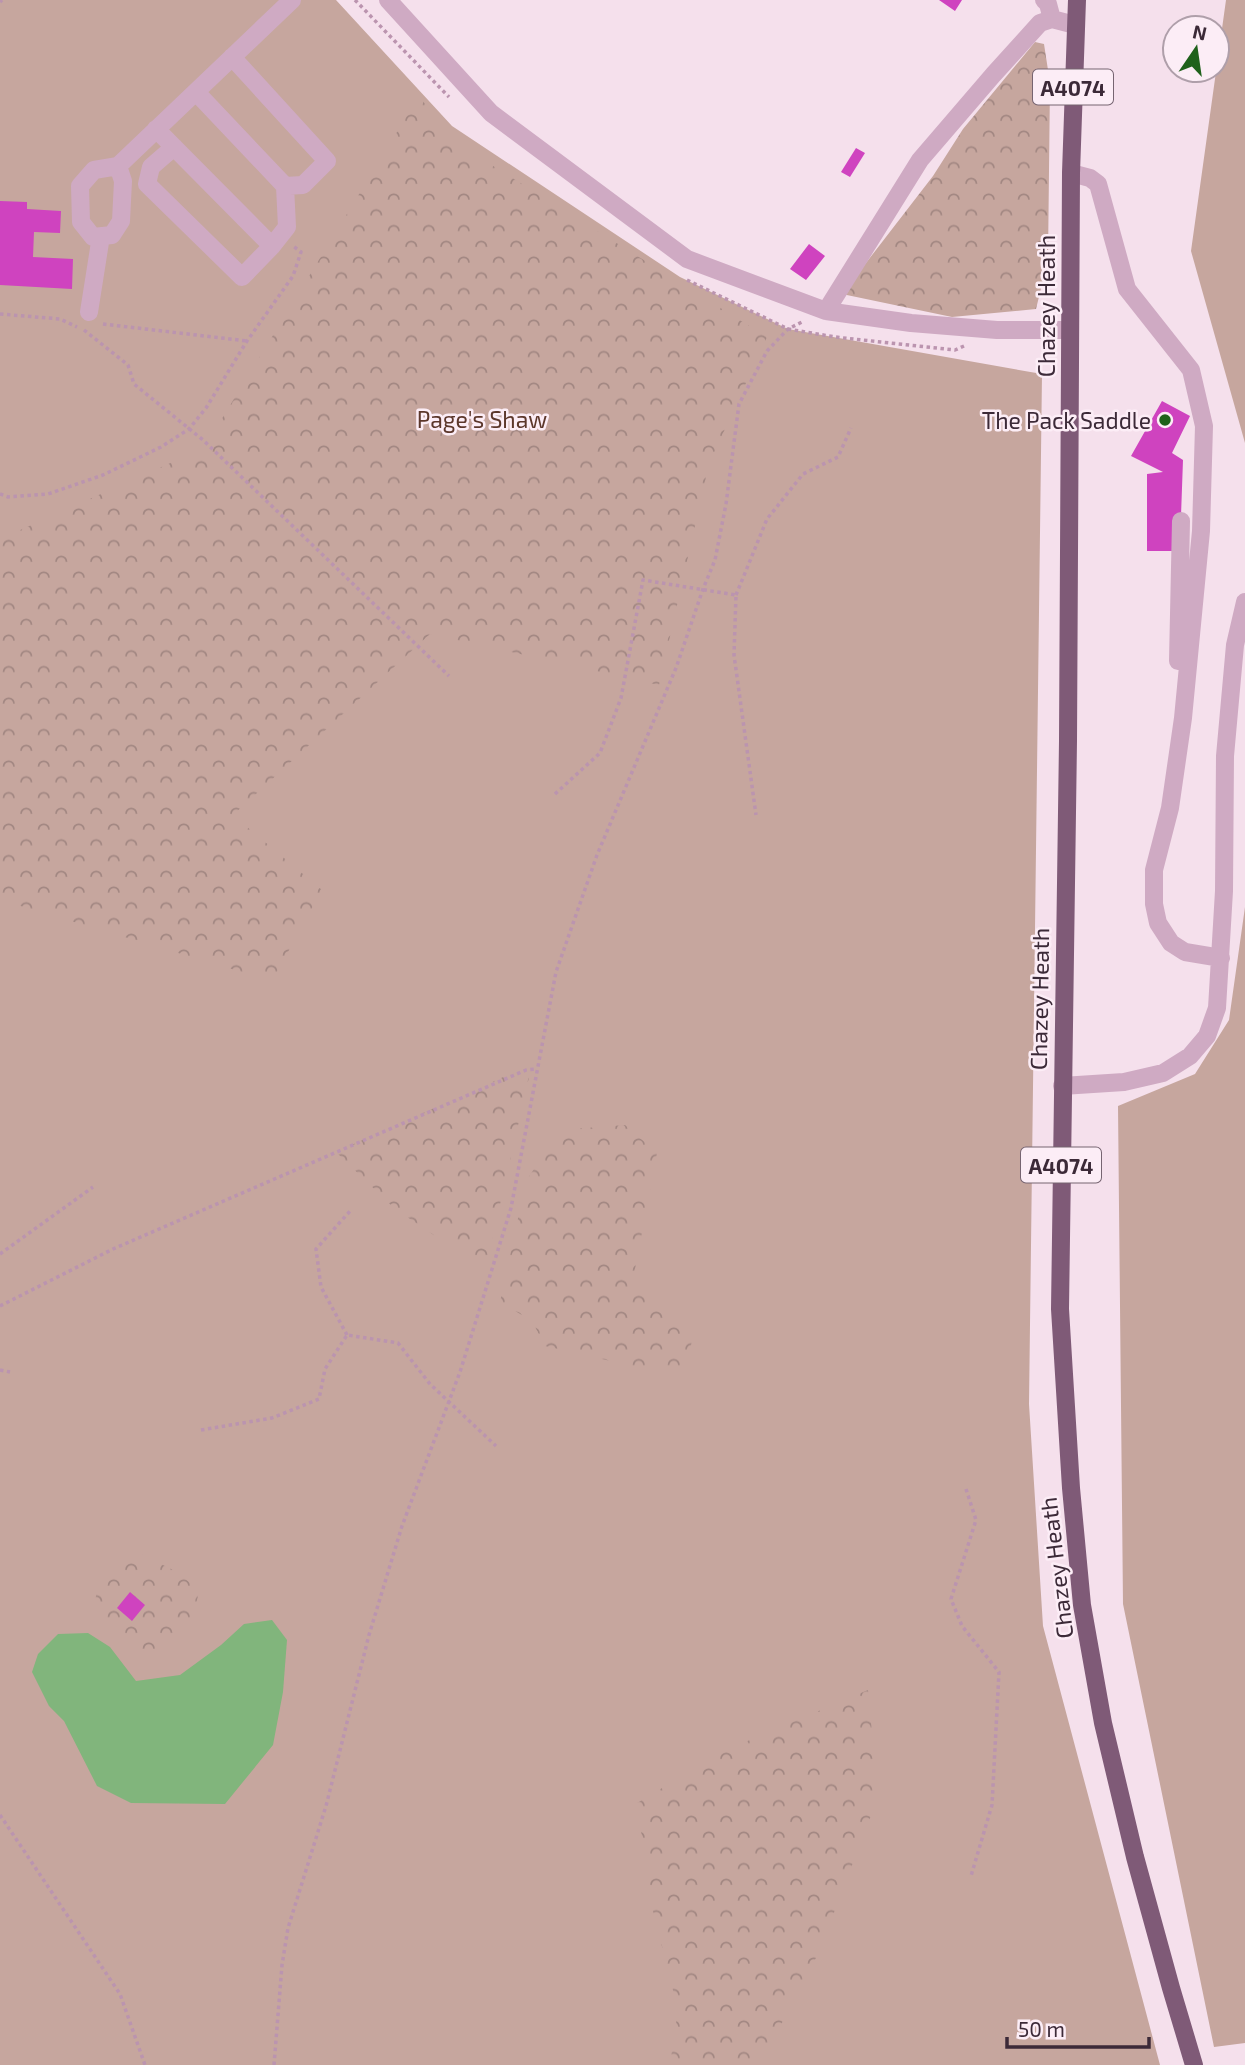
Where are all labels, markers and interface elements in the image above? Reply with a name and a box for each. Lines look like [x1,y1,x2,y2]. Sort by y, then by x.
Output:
north arrow [1161,14,1231,84]
text: N [1191,19,1209,45]
road number: A4074 [1033,70,1113,104]
street label: Chazey Heath [1032,235,1060,377]
park label: Page's Shaw [417,405,547,433]
place label: The Pack Saddle [982,406,1151,434]
marker: The Pack Saddle [1157,412,1173,428]
street label: Chazey Heath [1024,928,1054,1070]
road number: A4074 [1021,1148,1101,1182]
street label: Chazey Heath [1033,1496,1079,1640]
scale bar [1007,2006,1149,2050]
text: 50 m [1018,2016,1065,2041]

